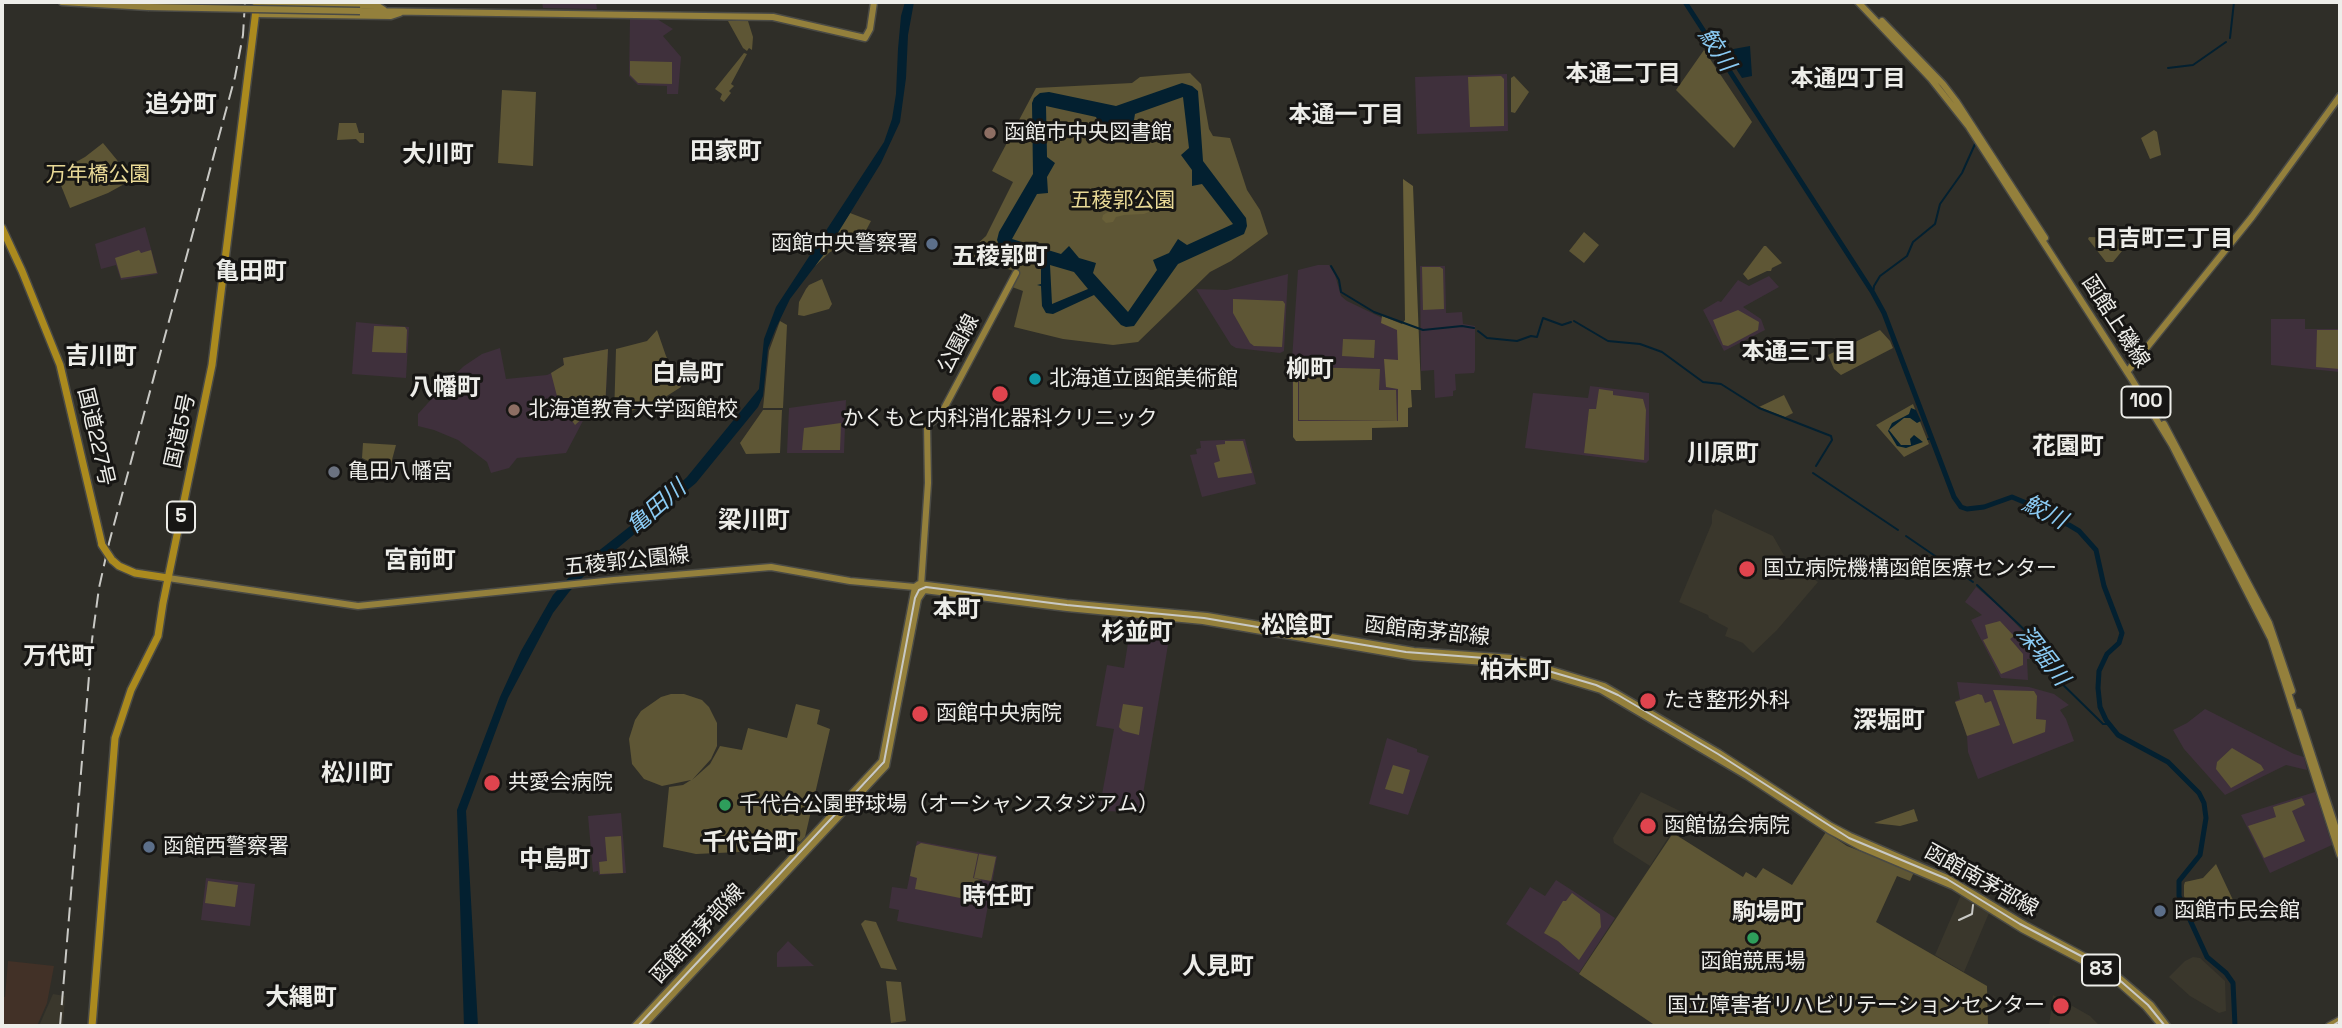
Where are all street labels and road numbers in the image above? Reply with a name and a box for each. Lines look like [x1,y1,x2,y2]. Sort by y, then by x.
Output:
street label: 函館上磯線 [2076,271,2154,373]
street label: 公園線 [933,310,985,378]
street label: 国道227号 [71,385,119,489]
road number: 100 [2122,386,2170,418]
street label: 国道5号 [161,391,201,471]
road number: 5 [167,502,195,532]
street label: 五稜郭公園線 [563,543,691,581]
street label: 函館南茅部線 [1363,613,1491,651]
street label: 函館南茅部線 [1920,839,2042,923]
street label: 函館南茅部線 [646,879,750,989]
road number: 83 [2082,954,2120,986]

